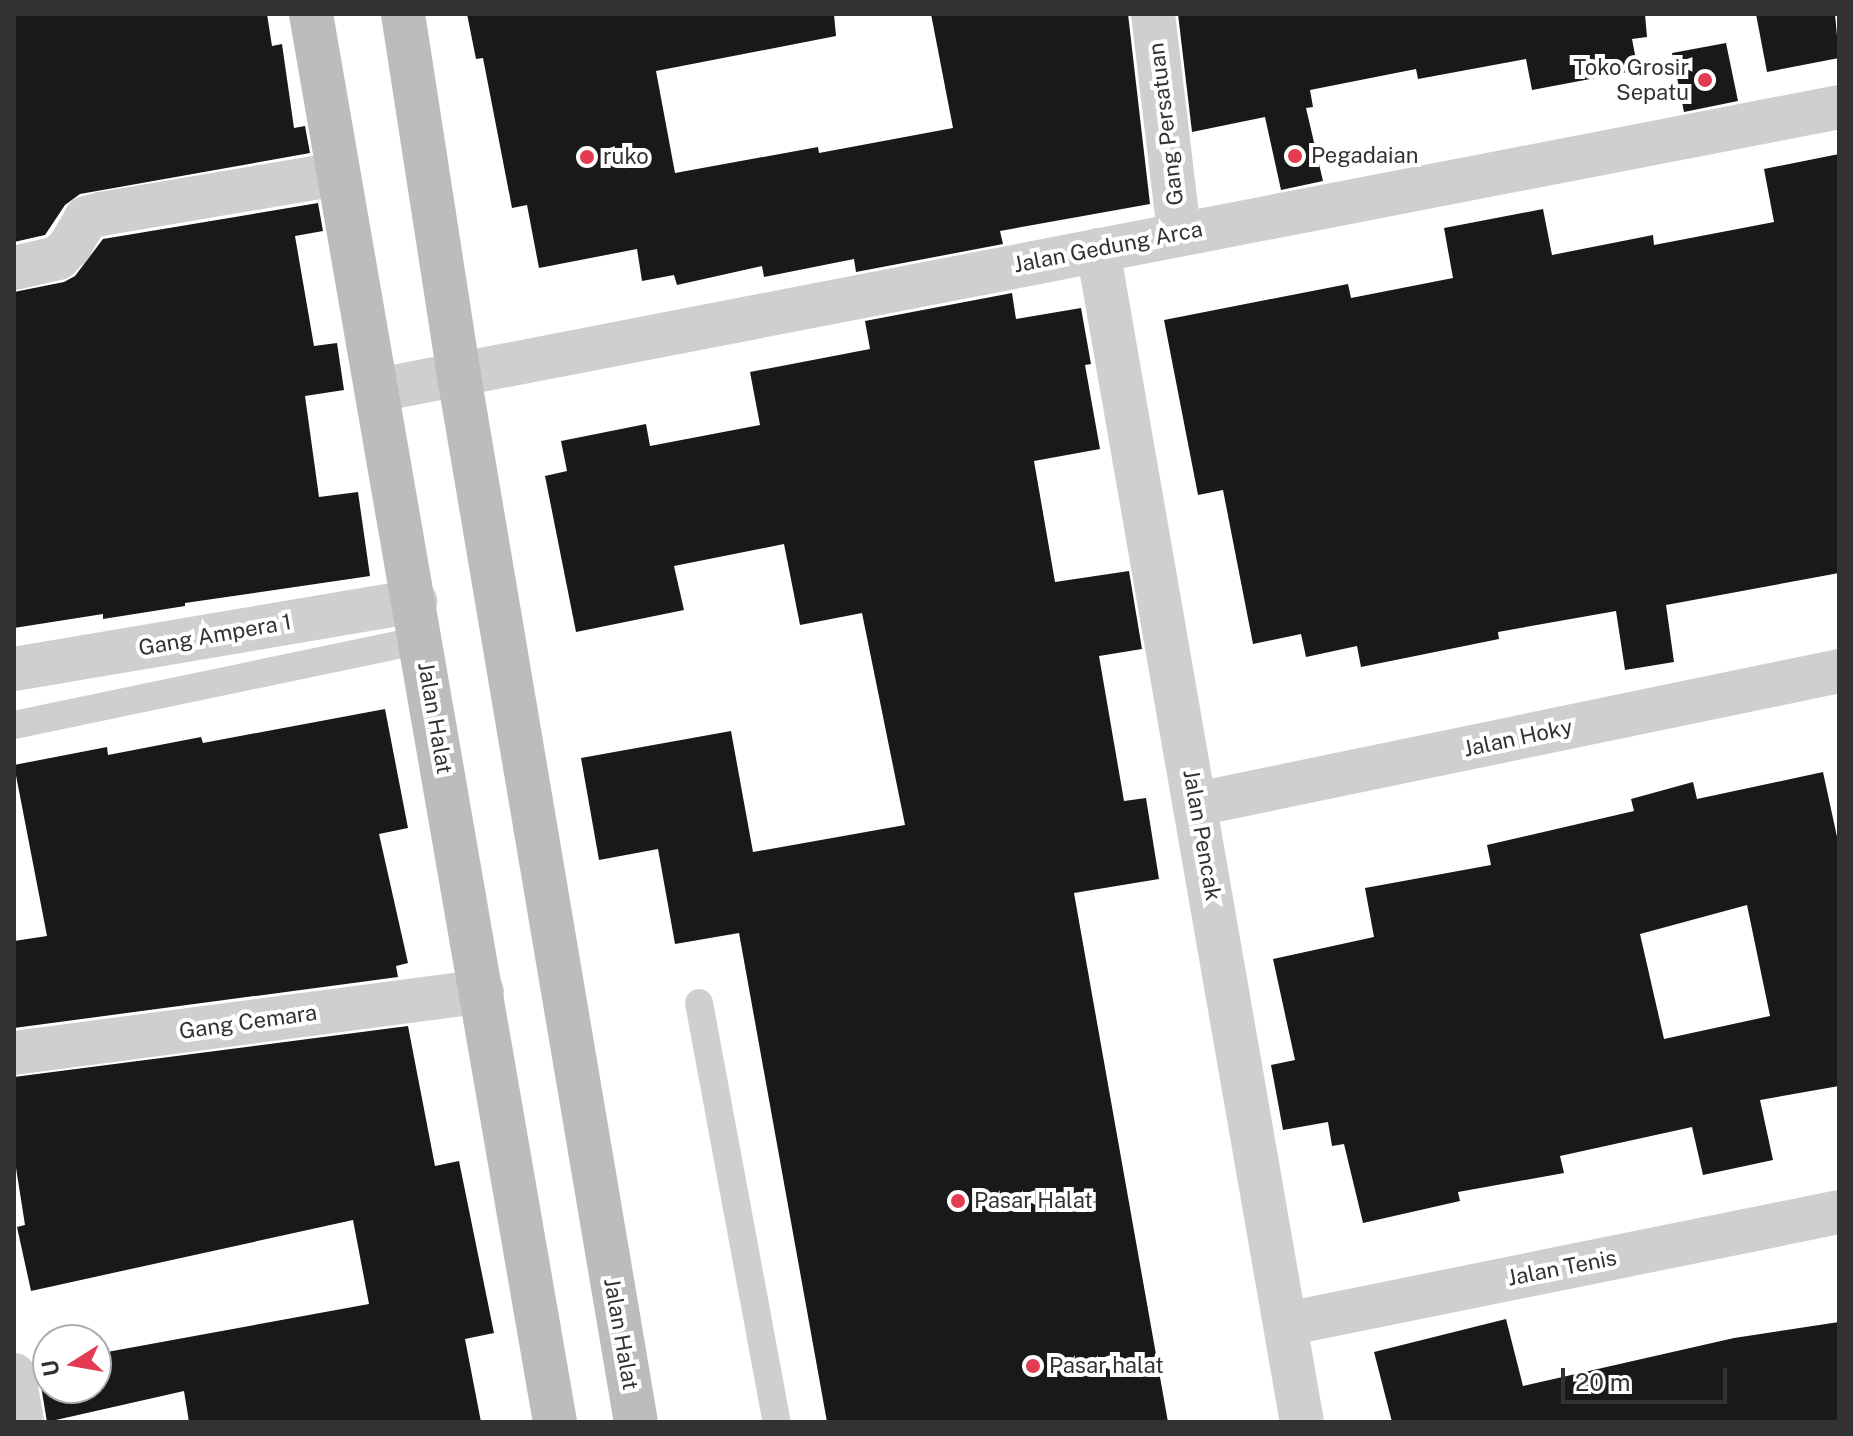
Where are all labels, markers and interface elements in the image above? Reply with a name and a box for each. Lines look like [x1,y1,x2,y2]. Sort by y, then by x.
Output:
street label: Gang Persatuan [1143,41,1189,207]
place label: Toko Grosir Sepatu [1573,54,1689,106]
marker: Toko Grosir Sepatu [1696,71,1714,89]
place label: Pegadaian [1311,143,1418,169]
place label: ruko [603,144,649,170]
marker: Pegadaian [1286,147,1304,165]
marker: ruko [578,148,596,166]
street label: Jalan Gedung Arca [1011,216,1205,278]
street label: Gang Ampera 1 [136,609,294,661]
street label: Jalan Halat [412,660,458,776]
street label: Jalan Hoky [1461,714,1575,762]
street label: Jalan Pencak [1177,767,1227,903]
street label: Gang Cemara [177,999,319,1045]
place label: Pasar Halat [974,1188,1093,1214]
marker: Pasar Halat [949,1192,967,1210]
street label: Jalan Tenis [1505,1244,1619,1292]
street label: Jalan Halat [598,1276,644,1392]
north arrow [32,1324,112,1404]
scale bar [1565,1352,1731,1402]
place label: Pasar halat [1049,1353,1164,1379]
marker: Pasar halat [1024,1357,1042,1375]
text: U [36,1358,65,1379]
text: 20 m [1575,1368,1631,1396]

